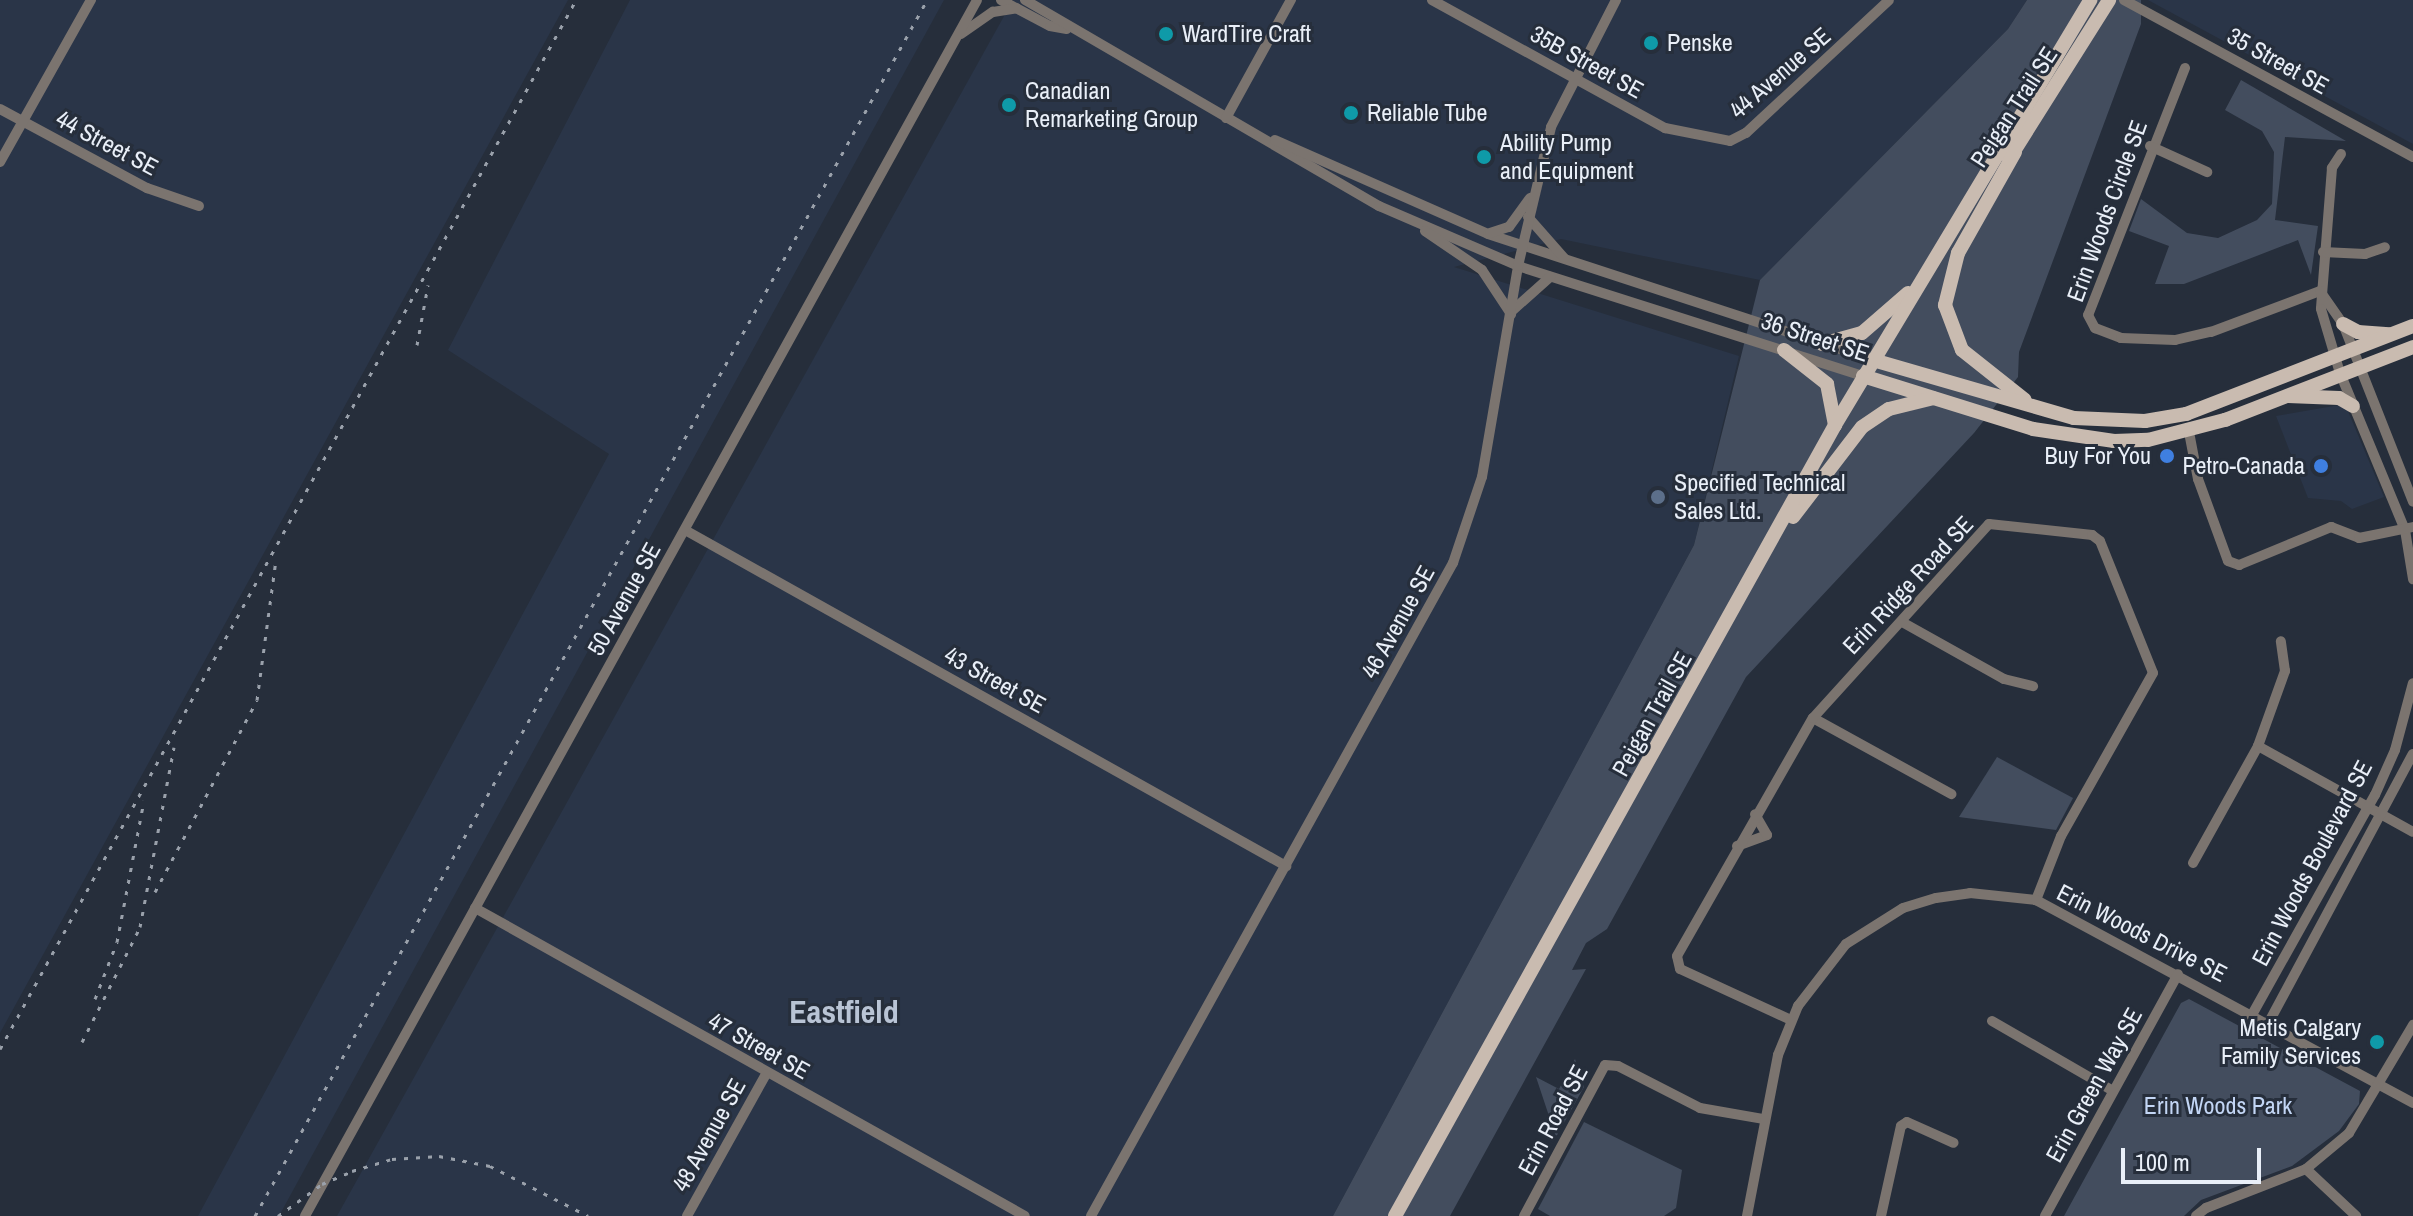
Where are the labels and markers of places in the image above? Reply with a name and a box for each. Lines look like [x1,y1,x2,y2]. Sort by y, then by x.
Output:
place label: WardTire Craft [1182,20,1311,48]
marker: WardTire Craft [1157,25,1175,43]
place label: Penske [1667,29,1733,57]
marker: Penske [1642,34,1660,52]
place label: Canadian Remarketing Group [1025,77,1198,133]
marker: Canadian Remarketing Group [1000,96,1018,114]
place label: Reliable Tube [1367,99,1488,127]
marker: Reliable Tube [1342,104,1360,122]
place label: Ability Pump and Equipment [1500,129,1633,185]
marker: Ability Pump and Equipment [1475,148,1493,166]
place label: Buy For You [2044,442,2151,470]
marker: Buy For You [2158,447,2176,465]
place label: Petro-Canada [2182,452,2305,480]
marker: Petro-Canada [2312,457,2330,475]
place label: Specified Technical Sales Ltd. [1674,469,1846,525]
marker: Specified Technical Sales Ltd. [1649,488,1667,506]
place label: Metis Calgary Family Services [2221,1014,2361,1070]
marker: Metis Calgary Family Services [2368,1033,2386,1051]

